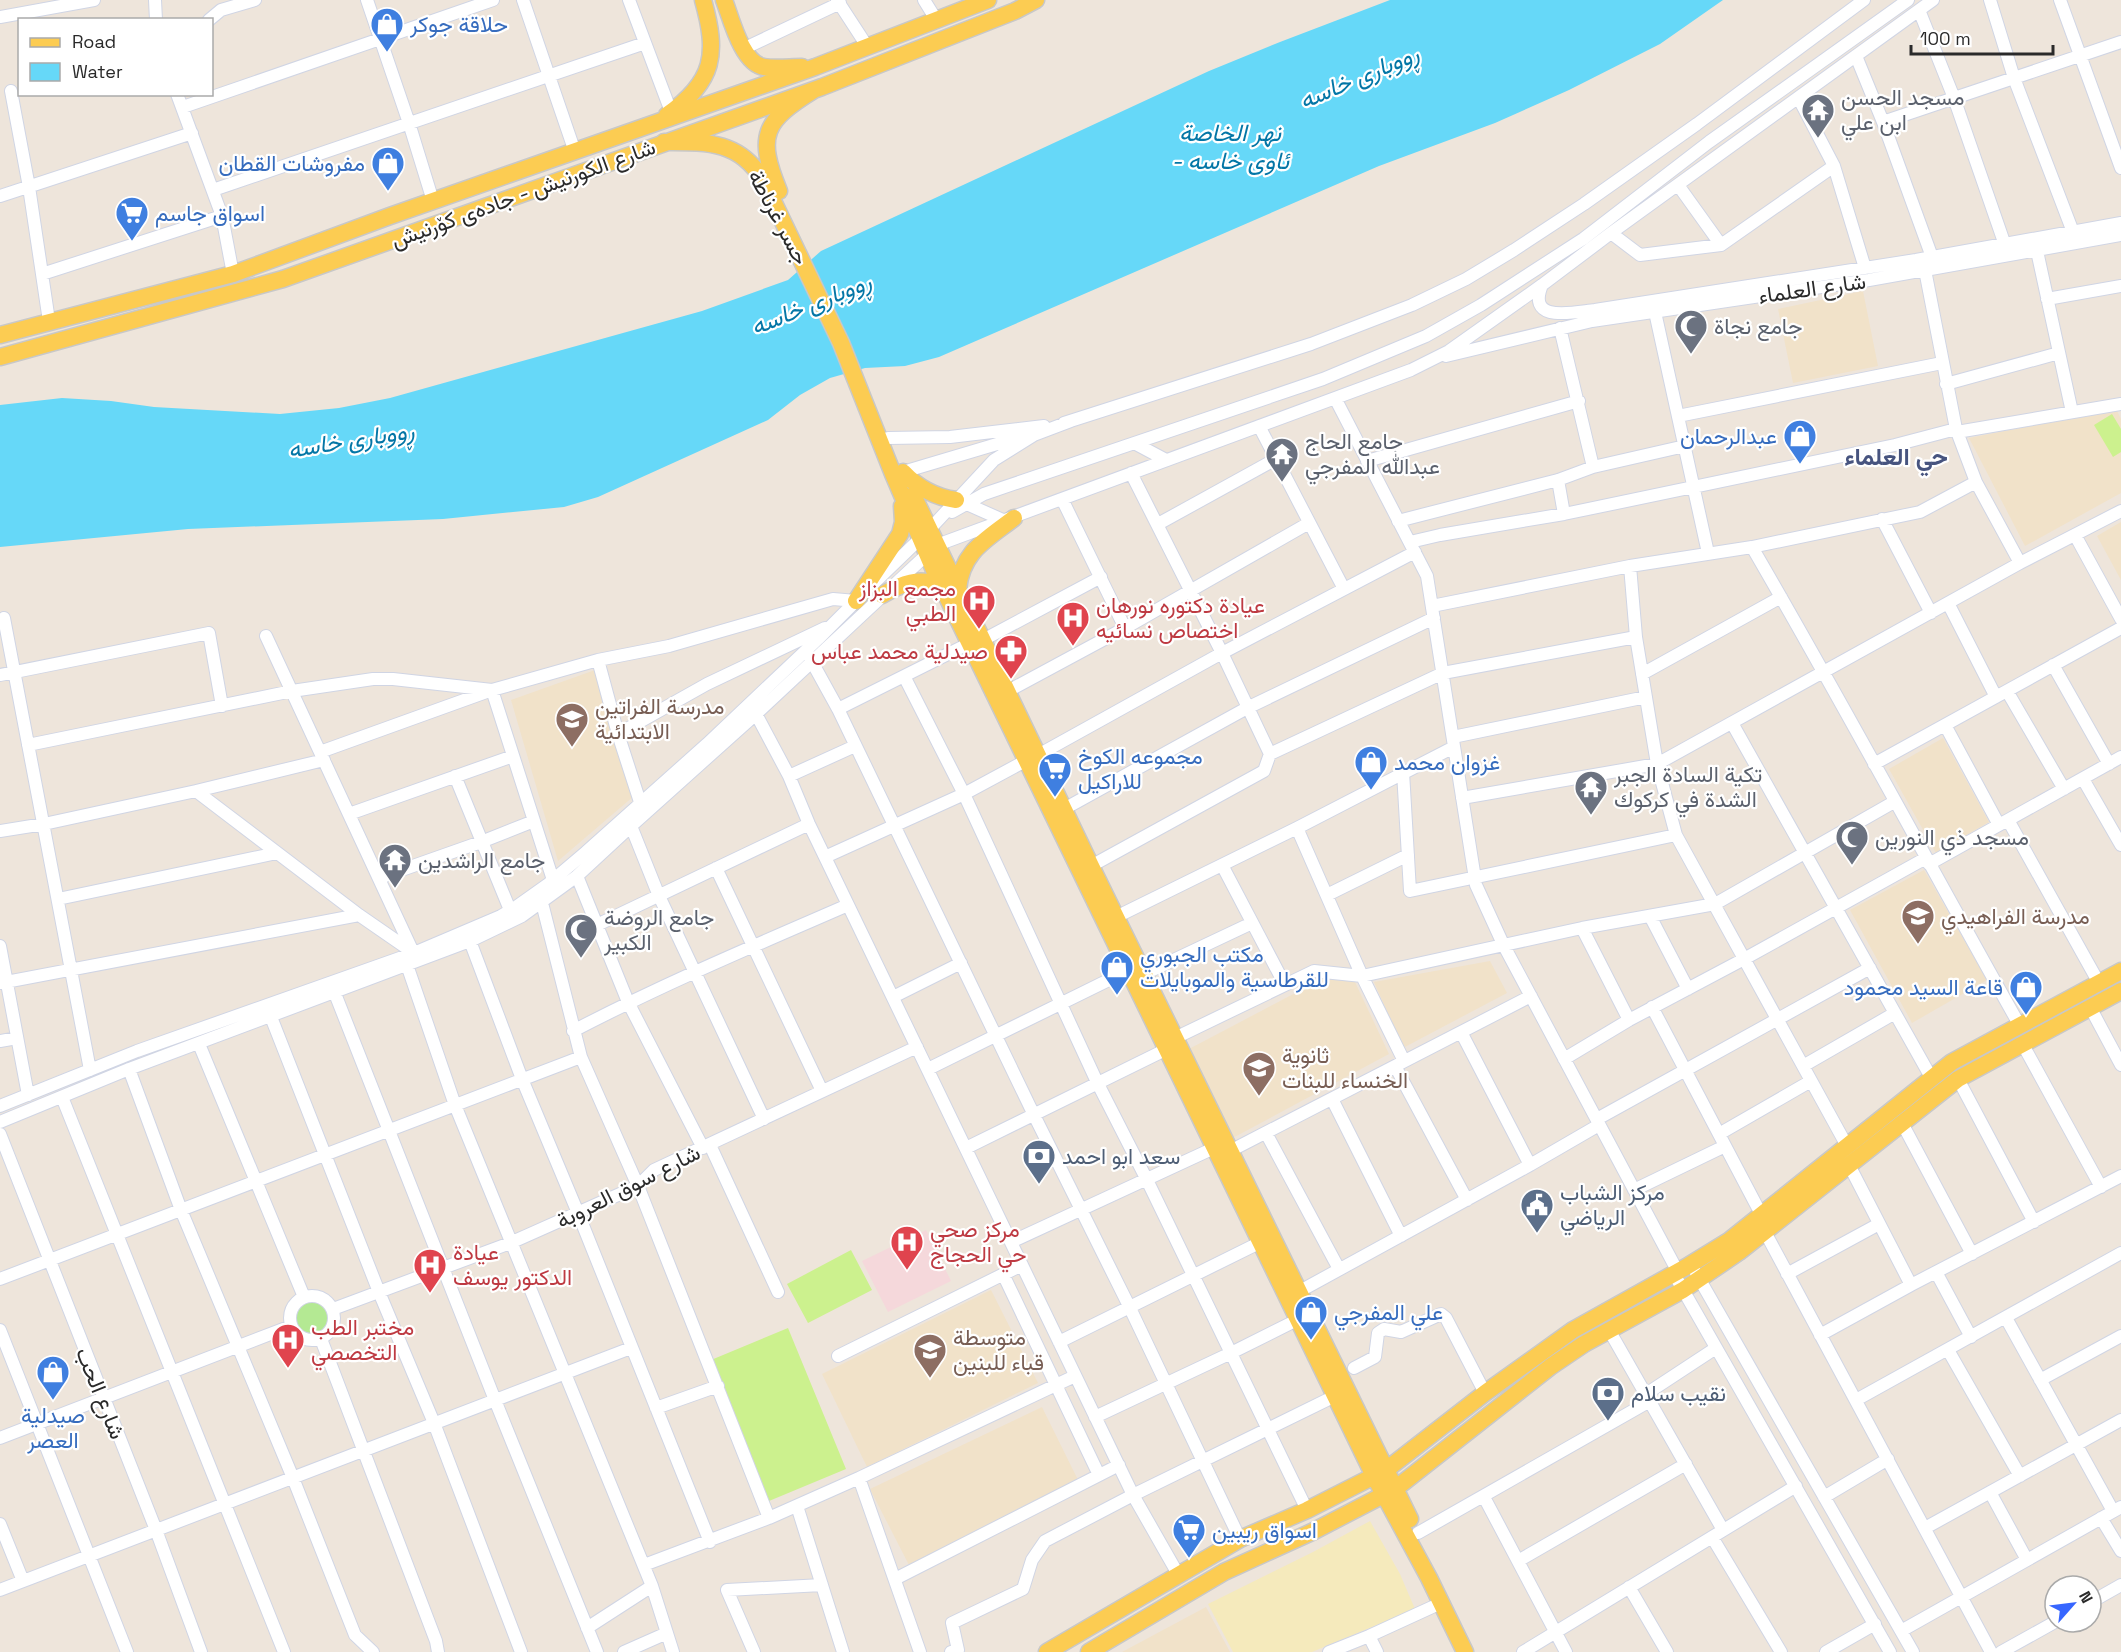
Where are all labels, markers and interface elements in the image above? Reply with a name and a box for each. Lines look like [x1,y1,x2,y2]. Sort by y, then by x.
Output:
shop icon: حلاقة جوكر [369,6,405,53]
place label: حلاقة جوكر [409,10,508,38]
legend [18,18,213,96]
scale bar [1911,18,2054,56]
text: 100 m [1920,27,1971,50]
text: Road [72,30,116,53]
water label: ڕووباری خاسە [1294,37,1426,120]
text: Water [72,60,123,83]
place label: مسجد الحسن ابن علي [1841,83,1965,141]
temple icon: مسجد الحسن ابن علي [1800,92,1836,139]
water label: نهر الخاصة - ئاوی خاسە [1171,117,1291,176]
street label: شارع الكورنيش - جادەی کۆرنیش [387,132,659,255]
shop icon: مفروشات القطان [370,145,406,192]
place label: مفروشات القطان [218,149,365,177]
street label: جسر غرناطة [742,165,816,269]
supermarket icon: اسواق جاسم [114,195,150,242]
place label: اسواق جاسم [155,199,265,228]
water label: ڕووباری خاسە [746,265,878,346]
street label: شارع العلماء [1756,267,1868,310]
mosque icon: جامع نجاة [1673,308,1709,355]
place label: جامع نجاة [1714,312,1802,341]
water label: ڕووباری خاسە [285,414,417,470]
shop icon: عبدالرحمان [1782,418,1818,465]
place label: عبدالرحمان [1680,422,1777,450]
place label: جامع الحاج عبدالله المفرجي [1305,427,1440,485]
temple icon: جامع الحاج عبدالله المفرجي [1264,436,1300,483]
district label: حي العلماء [1844,441,1948,477]
place label: مجمع البزاز الطبي [858,574,956,632]
hospital icon: مجمع البزاز الطبي [961,583,997,630]
place label: عيادة دكتوره نورهان اختصاص نسائيه [1096,591,1265,644]
hospital icon: عيادة دكتوره نورهان اختصاص نسائيه [1055,600,1091,647]
pharmacy icon: صيدلية محمد عباس [993,633,1029,680]
place label: صيدلية محمد عباس [811,637,988,665]
place label: مدرسة الفراتين الابتدائية [595,692,724,745]
school or university icon: مدرسة الفراتين الابتدائية [554,701,590,748]
place label: مجموعه الكوخ للاراكيل [1078,742,1203,795]
shop icon: غزوان محمد [1353,744,1389,791]
place label: غزوان محمد [1394,748,1500,776]
supermarket icon: مجموعه الكوخ للاراكيل [1037,751,1073,798]
place label: تكية السادة الجبر الشدة في كركوك [1613,760,1762,818]
temple icon: تكية السادة الجبر الشدة في كركوك [1573,769,1609,816]
mosque icon: مسجد ذي النورين [1834,819,1870,866]
place label: مسجد ذي النورين [1875,823,2029,856]
temple icon: جامع الراشدين [377,842,413,889]
place label: جامع الراشدين [418,846,545,875]
school or university icon: مدرسة الفراهيدي [1900,898,1936,945]
place label: مدرسة الفراهيدي [1941,902,2090,935]
place label: جامع الروضة الكبير [603,903,714,956]
mosque icon: جامع الروضة الكبير [563,912,599,959]
place label: مكتب الجبوري للقرطاسية والموبايلات [1140,940,1329,993]
shop icon: مكتب الجبوري للقرطاسية والموبايلات [1099,949,1135,996]
shop icon: قاعة السيد محمود [2008,969,2044,1016]
place label: قاعة السيد محمود [1844,973,2003,1001]
place label: ثانوية الخنساء للبنات [1282,1041,1408,1094]
school or university icon: ثانوية الخنساء للبنات [1241,1050,1277,1097]
street label: شارع سوق العروبة [551,1138,705,1235]
bank icon: سعد ابو احمد [1021,1138,1057,1185]
place label: سعد ابو احمد [1062,1142,1180,1170]
place label: مركز الشباب الرياضي [1560,1178,1665,1236]
public building icon: مركز الشباب الرياضي [1519,1187,1555,1234]
place label: مركز صحي حي الحجاج [930,1215,1027,1273]
hospital icon: مركز صحي حي الحجاج [889,1224,925,1271]
place label: عيادة الدكتور يوسف [453,1238,572,1291]
hospital icon: عيادة الدكتور يوسف [412,1247,448,1294]
shop icon: علي المفرجي [1293,1294,1329,1341]
place label: علي المفرجي [1334,1298,1443,1331]
place label: مختبر الطب التخصصي [311,1313,414,1371]
hospital icon: مختبر الطب التخصصي [270,1322,306,1369]
place label: متوسطة قباء للبنين [953,1323,1044,1376]
school or university icon: متوسطة قباء للبنين [912,1332,948,1379]
street label: شارع الحب [69,1343,132,1443]
shop icon: صيدلية العصر [35,1354,71,1401]
bank icon: نقيب سلام [1590,1375,1626,1422]
place label: نقيب سلام [1631,1379,1726,1408]
place label: صيدلية العصر [21,1401,85,1454]
supermarket icon: اسواق ريبين [1171,1512,1207,1559]
place label: اسواق ريبين [1212,1516,1317,1544]
north arrow [2043,1574,2103,1634]
text: N [2074,1588,2098,1607]

